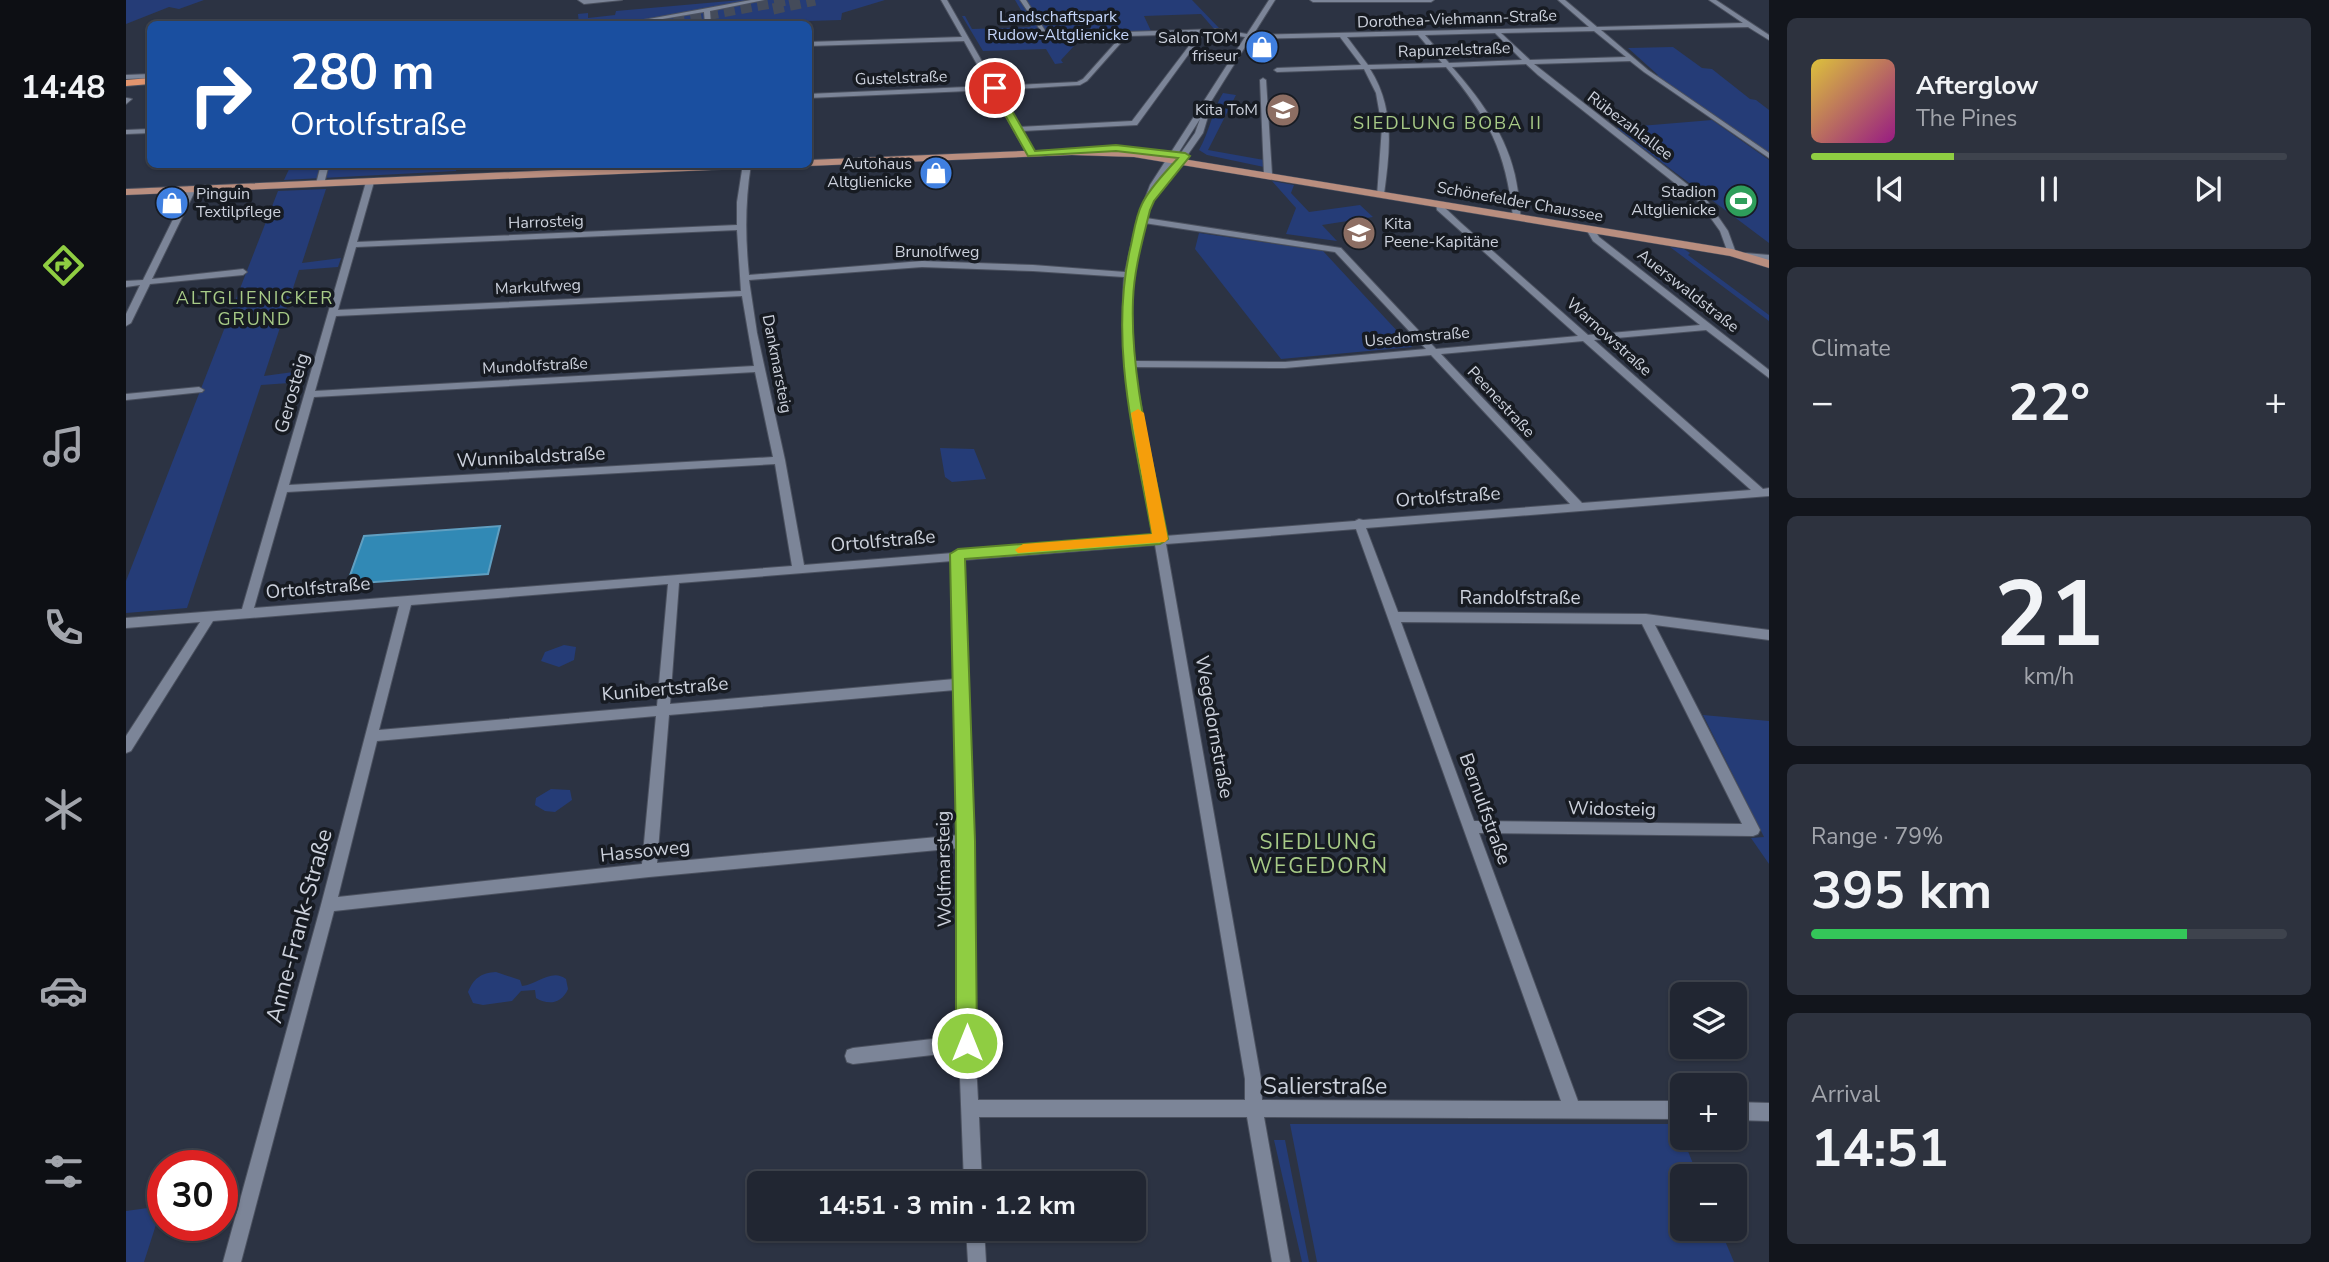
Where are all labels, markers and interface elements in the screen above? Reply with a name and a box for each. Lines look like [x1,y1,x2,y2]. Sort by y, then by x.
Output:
street label: Dorothea-Viehmann-Straße [1357,5,1557,33]
park label: Landschaftspark Rudow-Altglienicke [987,6,1129,46]
place label: Salon TOM friseur [1158,27,1238,67]
shop icon: Salon TOM friseur [1243,28,1281,66]
street label: Rapunzelstraße [1397,37,1511,63]
text: 280 m [290,39,434,106]
icon: right [175,49,266,140]
pin [965,58,1025,118]
street label: Gustelstraße [854,65,948,91]
text: 14:48 [21,66,105,109]
text: Afterglow [1916,68,2039,103]
icon: arrive [976,69,1014,107]
street label: Rübezahlallee [1583,87,1677,165]
school or university icon: Kita ToM [1264,91,1302,129]
place label: Kita ToM [1195,99,1258,121]
text: Ortolfstraße [290,103,467,146]
text: The Pines [1916,103,2017,134]
district label: SIEDLUNG BOBA II [1353,111,1543,135]
place label: Autohaus Altglienicke [827,153,912,193]
shop icon: Autohaus Altglienicke [917,154,955,192]
icon: previous [1871,170,1909,208]
icon: pause [2030,170,2068,208]
icon: next [2189,170,2227,208]
street label: Schönefelder Chaussee [1435,177,1605,227]
place label: Stadion Altglienicke [1631,181,1716,221]
sports icon: Stadion Altglienicke [1722,182,1760,220]
place label: Pinguin Textilpflege [196,183,281,223]
shop icon: Pinguin Textilpflege [153,184,191,222]
street label: Harrosteig [508,210,584,234]
place label: Kita Peene-Kapitäne [1384,213,1499,253]
school or university icon: Kita Peene-Kapitäne [1340,214,1378,252]
icon: directions [39,241,88,290]
street label: Brunolfweg [895,241,979,263]
street label: Auerswaldstraße [1632,244,1744,338]
street label: Markulfweg [495,274,581,300]
district label: ALTGLIENICKER GRUND [176,286,334,331]
street label: Warnowstraße [1562,293,1656,381]
street label: Dankmarsteig [757,313,797,415]
street label: Usedomstraße [1363,321,1471,353]
text: Climate [1811,333,1891,364]
street label: Gerosteig [268,350,316,436]
street label: Mundolfstraße [482,352,588,380]
street label: Peenestraße [1462,362,1540,442]
text: 22° [2008,367,2090,438]
text: − [1811,377,1834,428]
text: + [2264,377,2287,428]
icon: music [39,422,88,471]
street label: Wunnibaldstraße [456,440,606,474]
street label: Ortolfstraße [1395,480,1501,514]
street label: Ortolfstraße [830,523,936,559]
text: 21 [1994,553,2104,677]
street label: Ortolfstraße [265,570,371,606]
street label: Randolfstraße [1459,585,1581,611]
icon: phone [39,603,88,652]
street label: Wegedornstraße [1189,654,1239,800]
text: km/h [2024,661,2074,692]
street label: Kunibertstraße [601,671,729,707]
street label: Bernulfstraße [1453,749,1517,869]
icon: climate [39,785,88,834]
street label: Widosteig [1568,795,1656,823]
street label: Wolfmarsteig [930,811,958,927]
text: Range · 79% [1811,821,1943,852]
street label: Anne-Frank-Straße [258,825,340,1027]
district label: SIEDLUNG WEGEDORN [1249,828,1389,880]
street label: Hassoweg [599,833,691,869]
text: 395 km [1811,855,1992,926]
icon: car [39,966,88,1015]
map controls [1670,982,1747,1241]
button: layers [1670,982,1747,1059]
position arrow [930,1006,1004,1080]
street label: Salierstraße [1263,1071,1387,1102]
button: + [1670,1073,1747,1150]
text: Arrival [1811,1079,1880,1110]
text: 14:51 [1811,1113,1949,1184]
icon: filters [39,1147,88,1196]
speed limit sign: 30 [147,1150,238,1241]
button: − [1670,1164,1747,1241]
text: 14:51 · 3 min · 1.2 km [817,1188,1076,1223]

